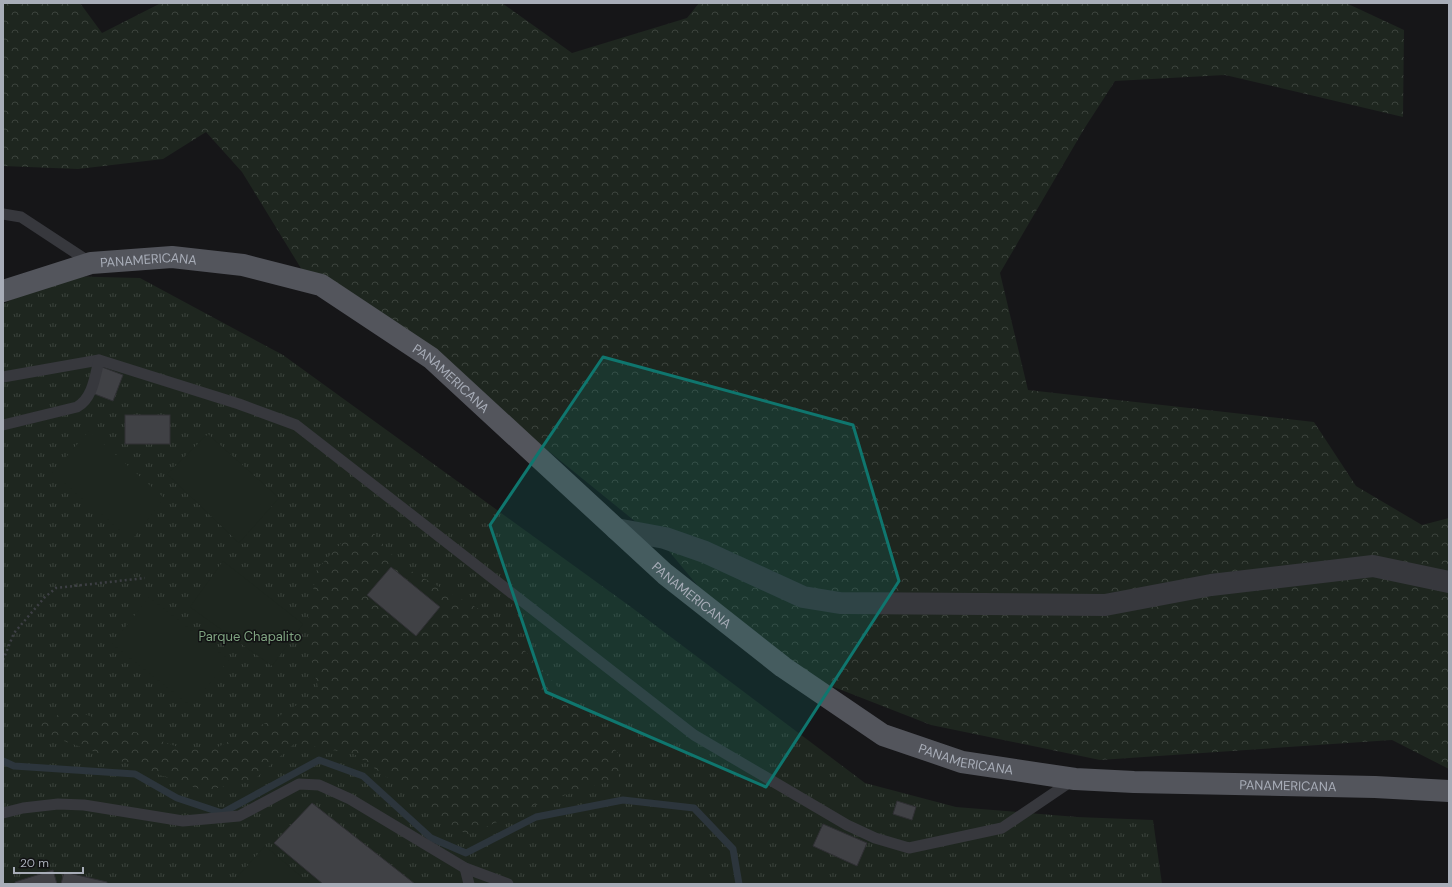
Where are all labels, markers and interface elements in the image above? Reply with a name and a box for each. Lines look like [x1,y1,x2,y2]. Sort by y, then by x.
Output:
street label: PANAMERICANA [99,249,198,271]
street label: PANAMERICANA [409,340,493,417]
street label: PANAMERICANA [648,558,735,632]
park label: Parque Chapalito [198,628,302,645]
street label: PANAMERICANA [916,740,1015,779]
street label: PANAMERICANA [1239,776,1337,795]
scale bar [14,849,83,875]
text: 20 m [20,855,49,871]

